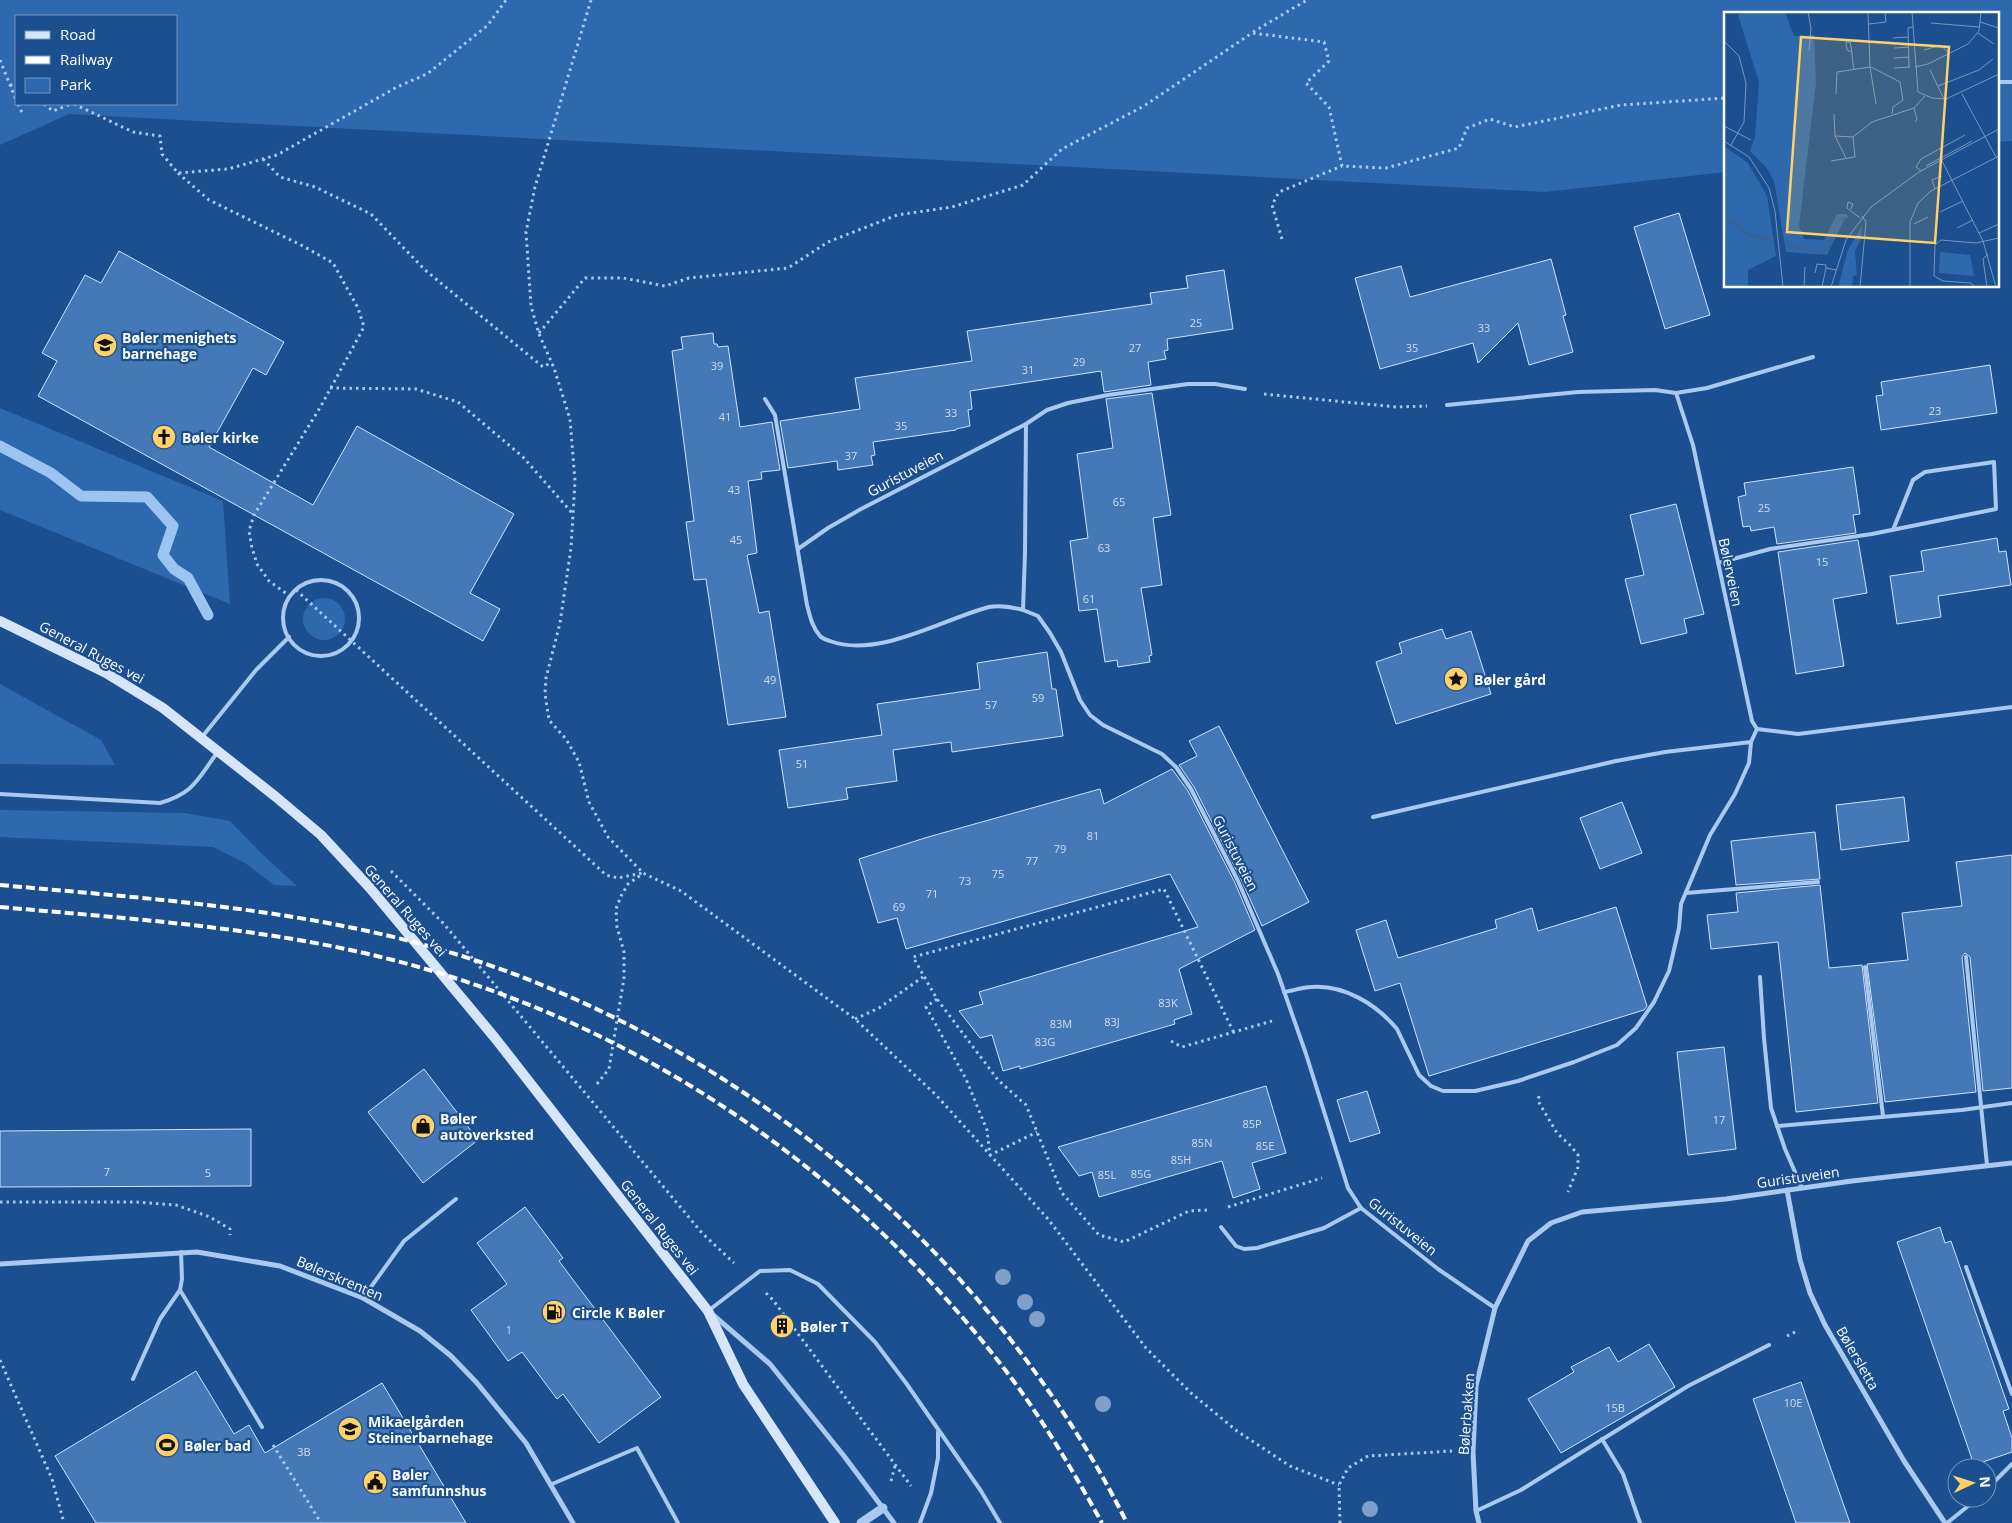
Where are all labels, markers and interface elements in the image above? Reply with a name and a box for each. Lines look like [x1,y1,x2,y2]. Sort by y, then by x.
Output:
inset map [1724,12,2000,288]
legend [15,15,178,105]
text: Road [60,24,96,44]
text: Railway [60,49,113,69]
text: Park [60,74,91,94]
house number: 25 [1190,315,1202,330]
house number: 33 [1478,320,1490,335]
place label: Bøler menighets barnehage [122,328,237,363]
school or university icon: Bøler menighets barnehage [92,332,118,358]
house number: 27 [1129,340,1141,355]
house number: 35 [1406,340,1418,355]
house number: 29 [1073,354,1085,369]
house number: 39 [711,358,723,373]
house number: 31 [1022,362,1034,377]
house number: 23 [1929,403,1941,418]
house number: 33 [945,405,957,420]
house number: 41 [719,409,731,424]
house number: 35 [895,418,907,433]
church icon: Bøler kirke [151,424,177,450]
place label: Bøler kirke [182,428,259,447]
street label: Guristuveien [864,445,946,501]
house number: 37 [845,448,857,463]
house number: 43 [728,482,740,497]
house number: 65 [1113,494,1125,509]
house number: 25 [1758,500,1770,515]
house number: 45 [730,532,742,547]
street label: Bølerveien [1714,536,1748,608]
house number: 63 [1098,540,1110,555]
house number: 15 [1816,554,1828,569]
house number: 61 [1083,591,1095,606]
street label: General Ruges vei [36,616,148,688]
place icon: Bøler gård [1443,666,1469,692]
place label: Bøler gård [1474,670,1546,689]
house number: 49 [764,672,776,687]
house number: 59 [1032,690,1044,705]
house number: 57 [985,697,997,712]
house number: 51 [796,756,808,771]
street label: Guristuveien [1209,812,1263,894]
house number: 81 [1087,828,1099,843]
house number: 79 [1054,841,1066,856]
house number: 77 [1026,853,1038,868]
street label: General Ruges vei [361,860,451,960]
house number: 75 [992,866,1004,881]
house number: 73 [959,873,971,888]
house number: 71 [926,886,938,901]
house number: 69 [893,899,905,914]
house number: 83K [1158,995,1178,1010]
house number: 83J [1104,1014,1120,1029]
house number: 83M [1050,1016,1072,1031]
house number: 83G [1035,1034,1055,1049]
place label: Bøler autoverksted [440,1109,534,1144]
house number: 17 [1713,1112,1725,1127]
shop icon: Bøler autoverksted [410,1113,436,1139]
house number: 85P [1242,1116,1262,1131]
house number: 85N [1192,1135,1212,1150]
house number: 85E [1256,1138,1274,1153]
house number: 85H [1171,1152,1191,1167]
street label: Guristuveien [1756,1162,1840,1192]
house number: 7 [104,1164,110,1179]
house number: 5 [205,1165,211,1180]
house number: 85G [1131,1166,1151,1181]
house number: 85L [1098,1167,1116,1182]
street label: General Ruges vei [617,1175,703,1279]
street label: Guristuveien [1365,1192,1441,1260]
street label: Bølerskrenten [294,1251,386,1305]
fuel station icon: Circle K Bøler [541,1299,567,1325]
place label: Circle K Bøler [572,1303,665,1322]
building icon: Bøler T [769,1313,795,1339]
place label: Bøler T [800,1317,849,1336]
house number: 1 [506,1322,512,1337]
street label: Bølersletta [1832,1323,1884,1393]
street label: Bølerbakken [1454,1372,1478,1456]
house number: 10E [1784,1395,1802,1410]
house number: 15B [1605,1400,1625,1415]
place label: Mikaelgården Steinerbarnehage [368,1412,493,1447]
school or university icon: Mikaelgården Steinerbarnehage [337,1416,363,1442]
sports icon: Bøler bad [154,1432,180,1458]
place label: Bøler bad [184,1436,251,1455]
house number: 3B [297,1444,311,1459]
north arrow [1947,1458,1997,1508]
place label: Bøler samfunnshus [392,1465,487,1500]
public building icon: Bøler samfunnshus [362,1469,388,1495]
text: N [1976,1476,1995,1488]

